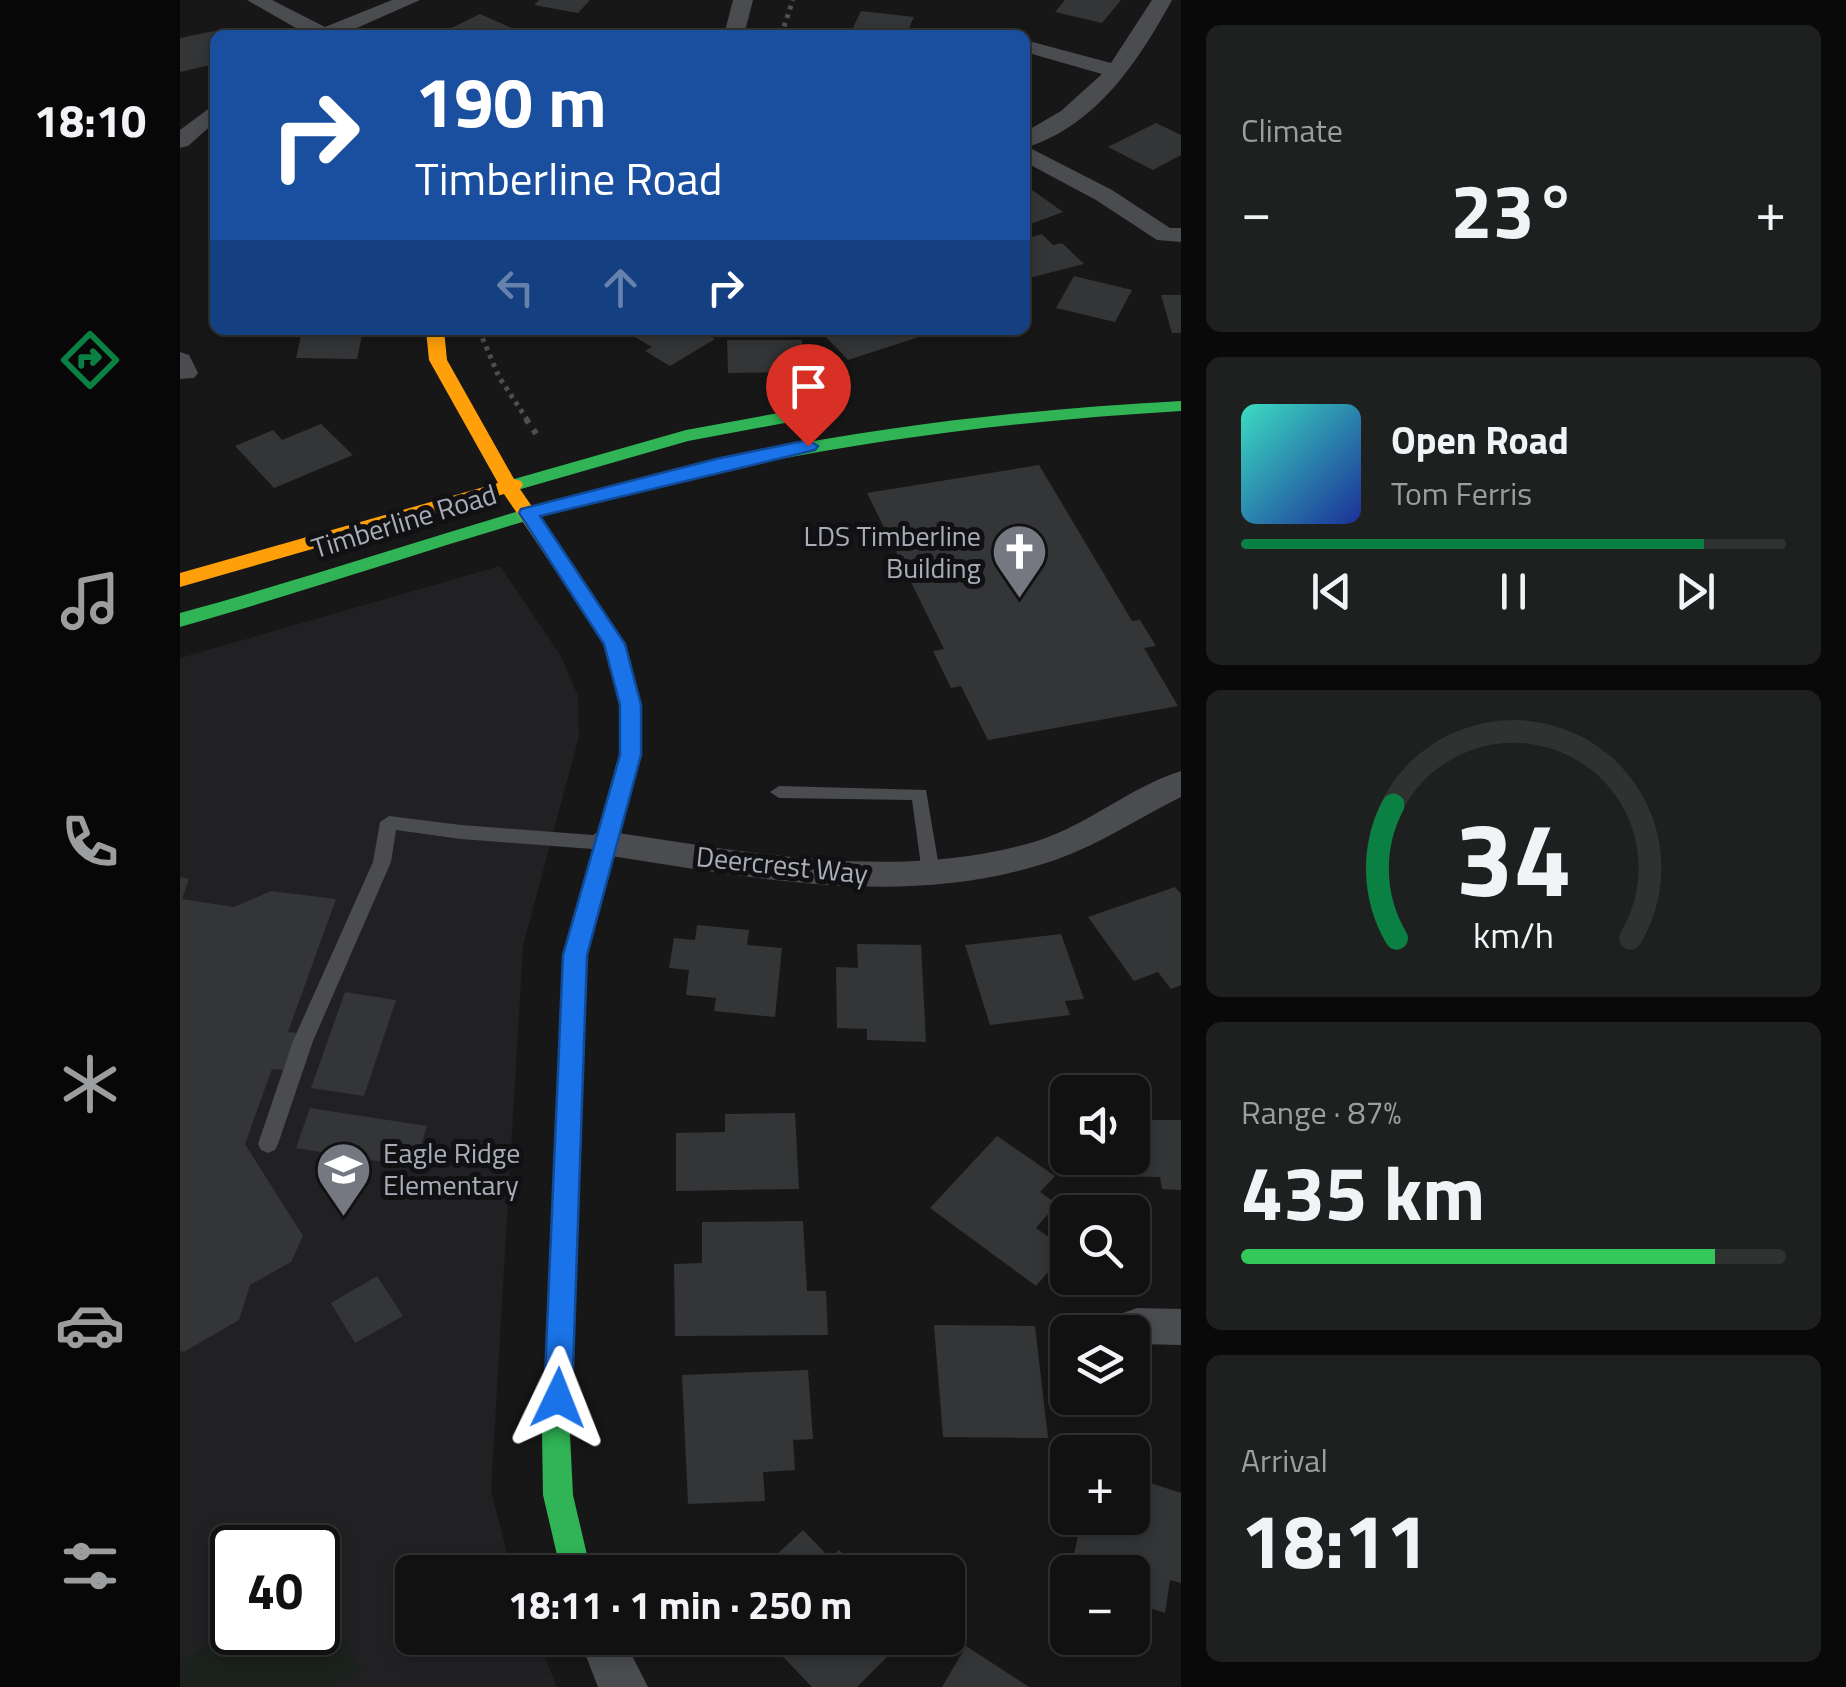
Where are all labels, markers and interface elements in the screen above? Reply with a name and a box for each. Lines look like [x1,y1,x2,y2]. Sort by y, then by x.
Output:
text: 190 m [415,48,607,154]
icon: right [250,70,380,200]
text: 18:10 [34,86,146,154]
text: Climate [1241,106,1343,154]
text: Timberline Road [415,144,723,212]
text: 23° [1450,153,1577,267]
text: − [1241,169,1272,252]
text: + [1755,169,1786,252]
icon: left [488,260,543,315]
icon: ahead [593,260,648,315]
icon: right [698,260,753,315]
icon: directions [55,325,125,395]
pin [766,344,851,447]
icon: arrive [781,359,836,414]
text: Open Road [1391,411,1569,469]
text: Tom Ferris [1391,469,1532,517]
street label: Timberline Road [306,472,502,569]
place label: LDS Timberline Building [804,514,981,589]
church icon: LDS Timberline Building [990,522,1050,601]
icon: previous [1304,564,1359,619]
icon: pause [1486,564,1541,619]
icon: next [1668,564,1723,619]
icon: music [55,566,125,636]
text: 34 [1455,778,1572,936]
icon: phone [55,807,125,877]
street label: Deercrest Way [694,834,870,895]
text: km/h [1473,907,1554,962]
icon: climate [55,1049,125,1119]
map controls [1050,1075,1150,1655]
button: sound [1050,1075,1150,1175]
text: Range · 87% [1241,1088,1401,1136]
place label: Eagle Ridge Elementary [383,1131,520,1206]
text: 435 km [1241,1135,1485,1249]
school or university icon: Eagle Ridge Elementary [314,1139,374,1218]
button: search [1050,1195,1150,1295]
icon: car [55,1290,125,1360]
button: layers [1050,1315,1150,1415]
position arrow [506,1346,610,1450]
button: + [1050,1435,1150,1535]
text: Arrival [1241,1436,1328,1484]
text: 18:11 [1241,1483,1428,1597]
speed limit sign: 40 [210,1525,340,1655]
icon: filters [55,1531,125,1601]
button: − [1050,1555,1150,1655]
text: 18:11 · 1 min · 250 m [508,1576,852,1634]

